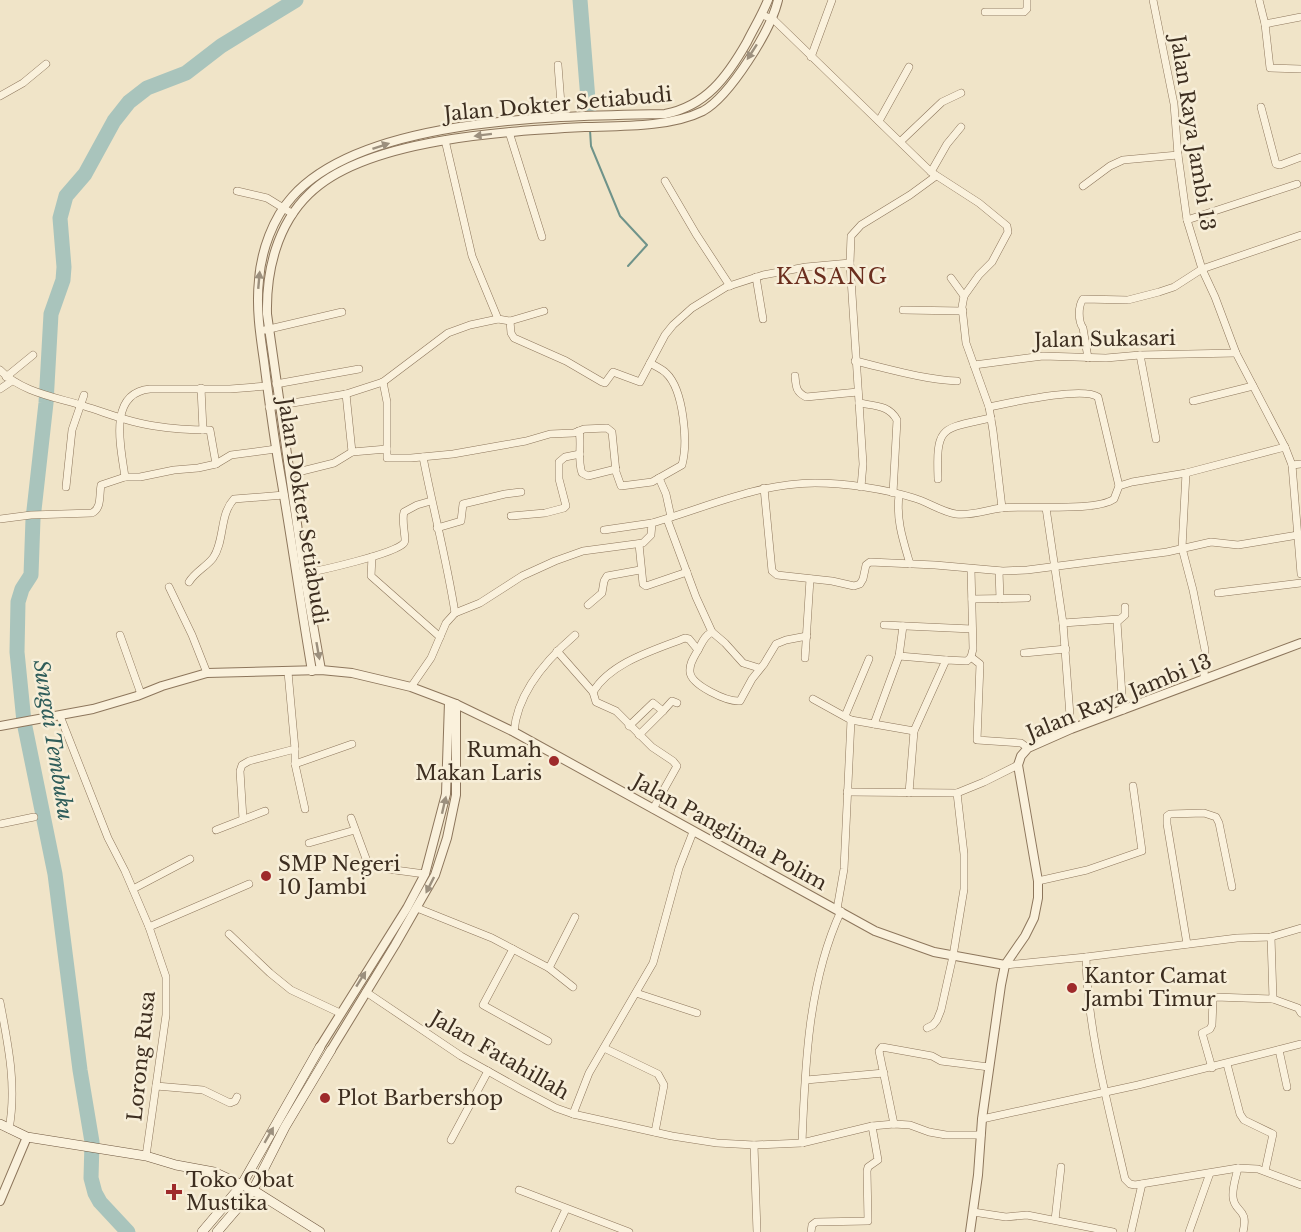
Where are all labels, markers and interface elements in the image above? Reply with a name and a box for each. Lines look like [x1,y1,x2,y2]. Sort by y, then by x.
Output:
street label: Jalan Raya Jambi 13 [1165,31,1220,232]
one-way arrow [747,44,758,60]
street label: Jalan Dokter Setiabudi [440,82,673,126]
one-way arrow [474,130,493,140]
one-way arrow [372,141,390,150]
district label: KASANG [776,263,888,290]
one-way arrow [254,271,264,290]
street label: Jalan Sukasari [1031,326,1176,352]
street label: Jalan Dokter Setiabudi [273,393,333,626]
one-way arrow [314,641,323,660]
street label: Jalan Raya Jambi 13 [1020,649,1215,746]
water label: Sungai Tembuku [27,658,79,822]
place label: Rumah Makan Laris [415,738,542,785]
marker: Rumah Makan Laris [547,754,561,768]
street label: Jalan Panglima Polim [626,767,832,896]
one-way arrow [440,795,449,814]
place label: SMP Negeri 10 Jambi [278,852,400,899]
marker: SMP Negeri 10 Jambi [259,869,273,883]
one-way arrow [425,877,435,894]
place label: Kantor Camat Jambi Timur [1081,964,1227,1011]
one-way arrow [356,971,367,987]
marker: Kantor Camat Jambi Timur [1065,981,1079,995]
street label: Lorong Rusa [122,989,160,1122]
street label: Jalan Fatahillah [424,1004,574,1105]
place label: Plot Barbershop [337,1086,503,1110]
marker: Plot Barbershop [318,1091,332,1105]
one-way arrow [264,1127,275,1143]
place label: Toko Obat Mustika [186,1168,294,1215]
marker: Toko Obat Mustika [167,1185,181,1199]

